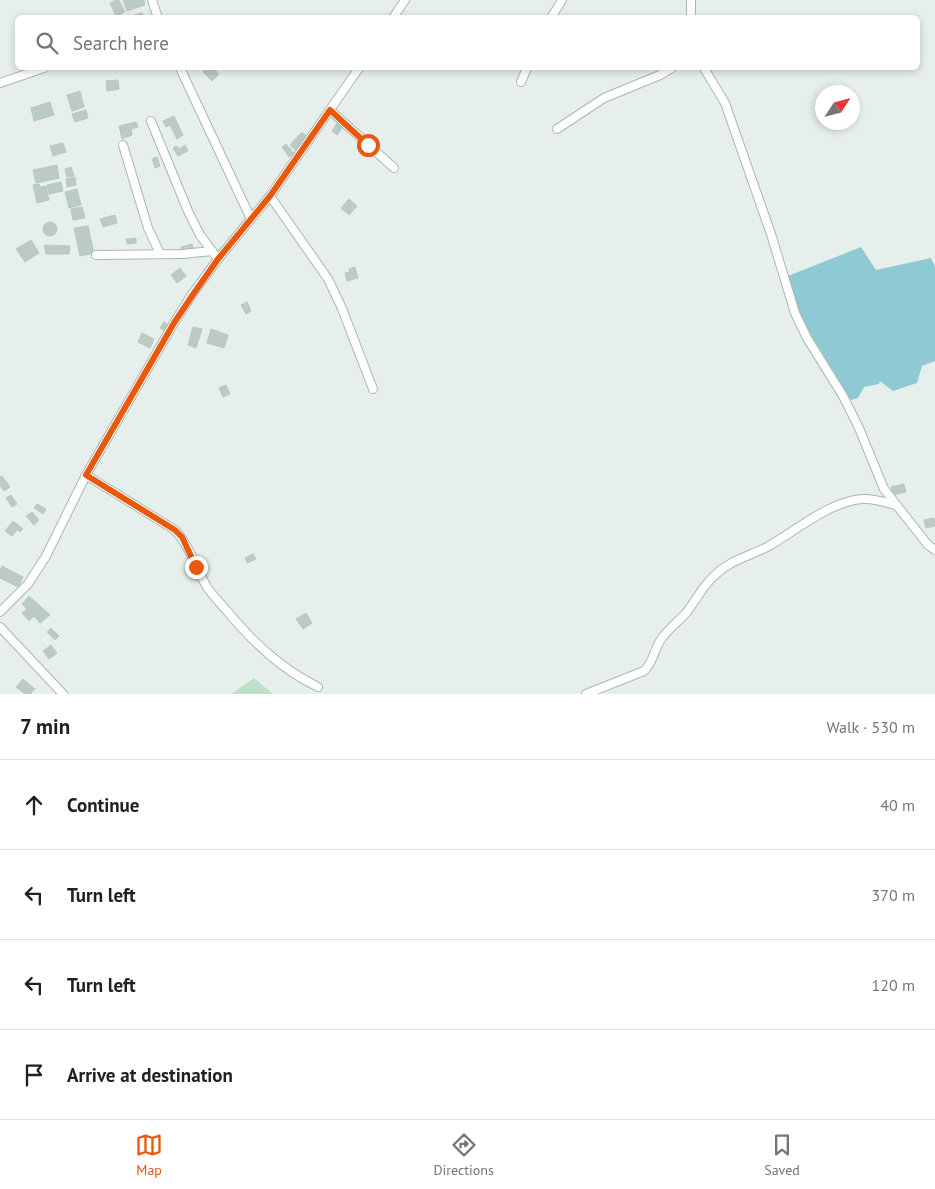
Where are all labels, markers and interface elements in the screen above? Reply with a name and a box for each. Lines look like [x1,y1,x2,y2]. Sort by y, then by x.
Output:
search box [15,15,920,70]
icon: search [33,29,61,57]
text: Search here [73,31,169,55]
north arrow [815,85,860,130]
route start [357,134,380,157]
route end [185,556,208,579]
text: 7 min [20,713,70,740]
text: Walk · 530 m [826,717,915,737]
icon: ahead [20,791,48,819]
text: Continue [67,793,139,817]
text: 40 m [880,795,915,815]
icon: left [20,881,48,909]
text: Turn left [67,883,136,907]
text: 370 m [872,885,915,905]
icon: left [20,971,48,999]
text: Turn left [67,973,136,997]
text: 120 m [872,975,915,995]
icon: arrive [20,1061,48,1089]
text: Arrive at destination [67,1063,233,1087]
tab: Map [135,1131,163,1179]
tab: Directions [433,1131,494,1179]
tab: Saved [764,1131,800,1179]

